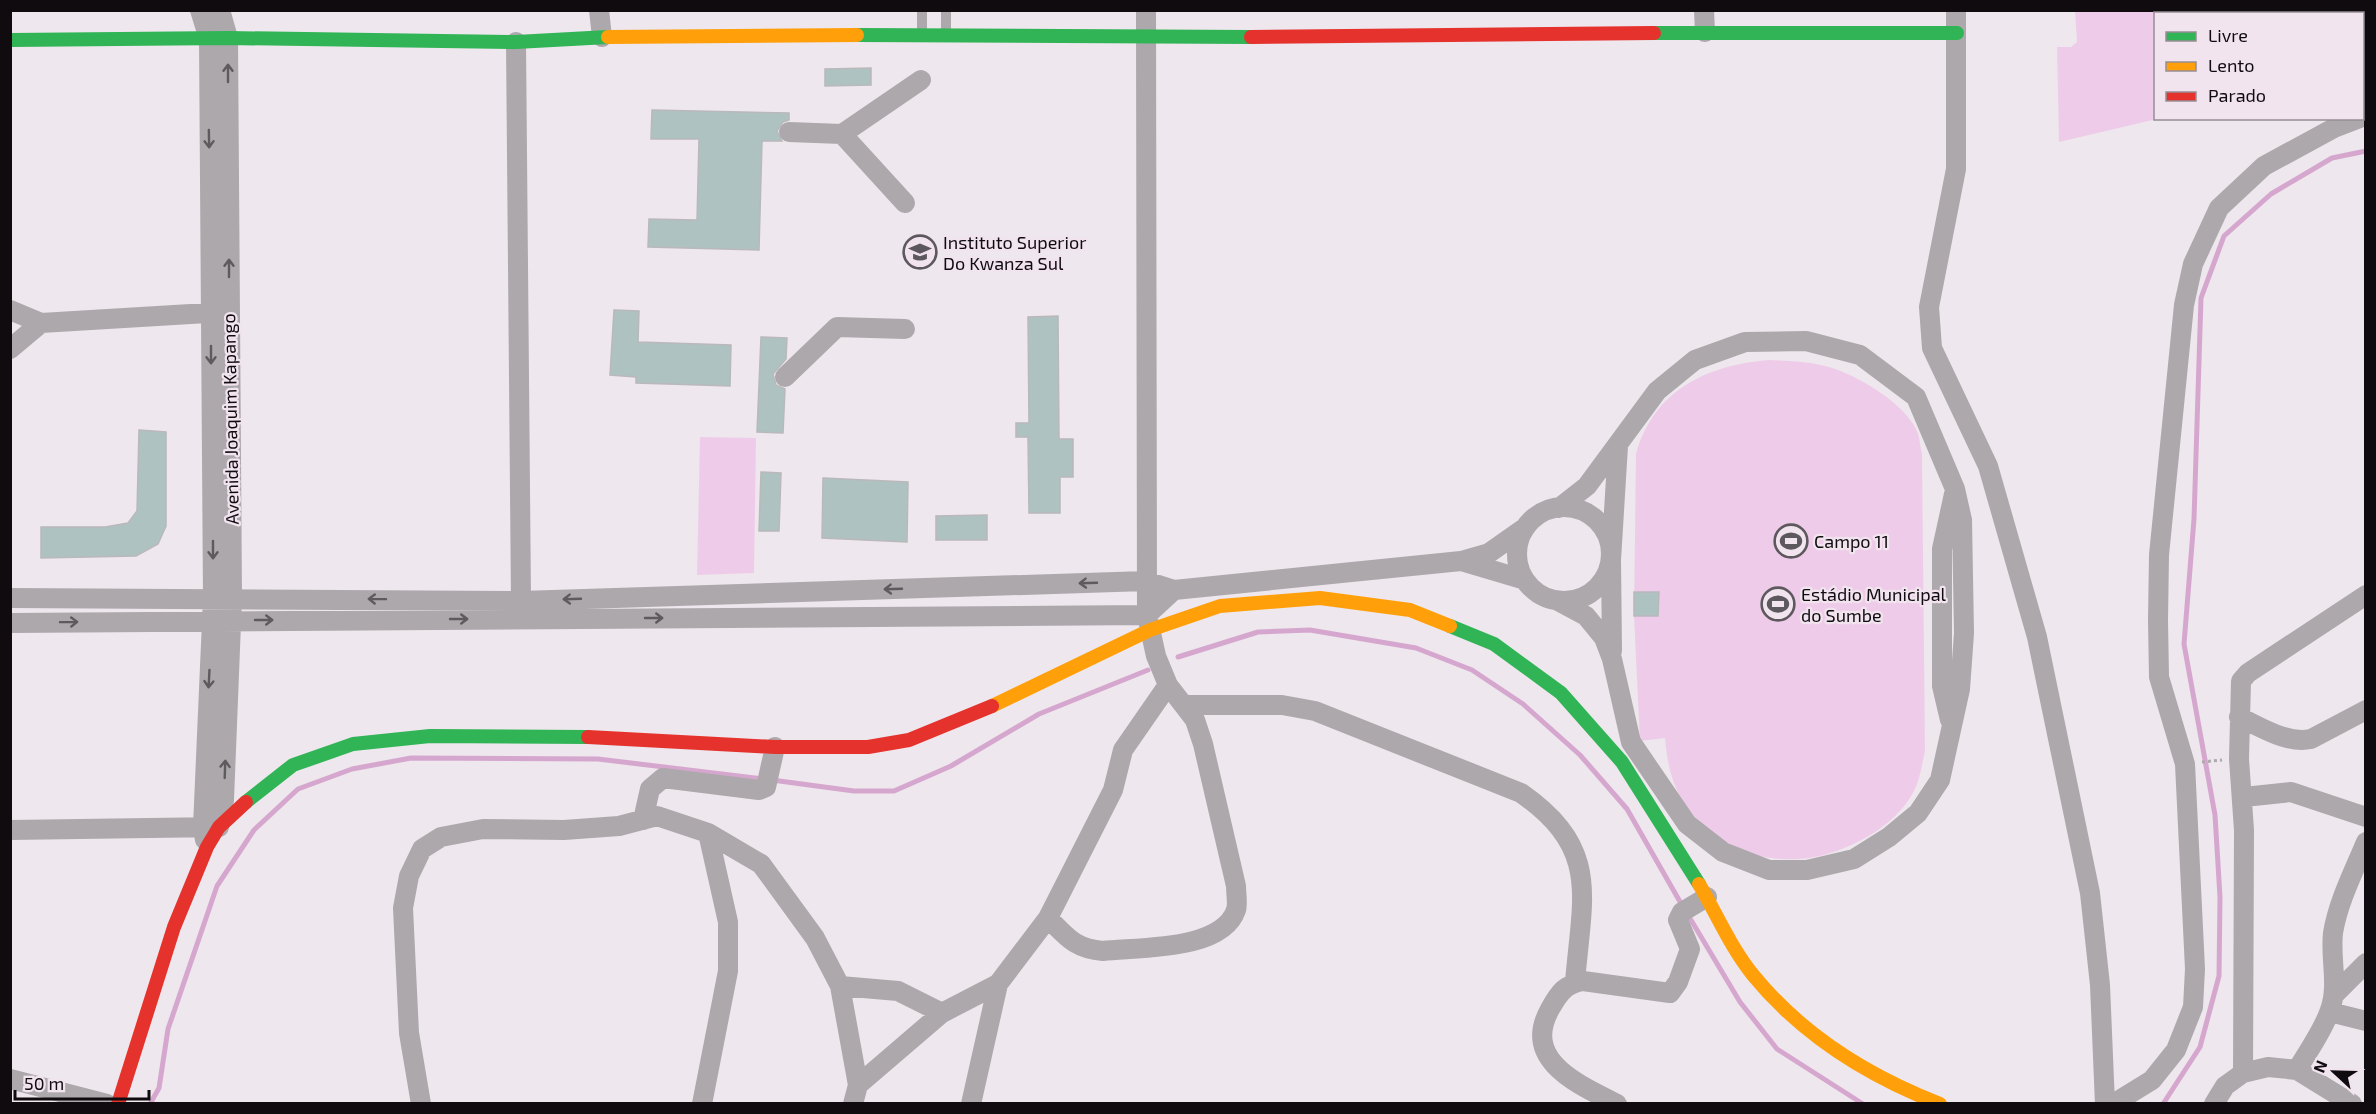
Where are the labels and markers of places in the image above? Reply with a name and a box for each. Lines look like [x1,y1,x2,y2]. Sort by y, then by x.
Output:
place label: Instituto Superior Do Kwanza Sul [943,231,1086,274]
school or university icon: Instituto Superior Do Kwanza Sul [902,234,938,270]
sports icon: Campo 11 [1773,523,1809,559]
place label: Campo 11 [1814,530,1889,552]
place label: Estádio Municipal do Sumbe [1801,583,1947,626]
sports icon: Estádio Municipal do Sumbe [1760,586,1796,622]

